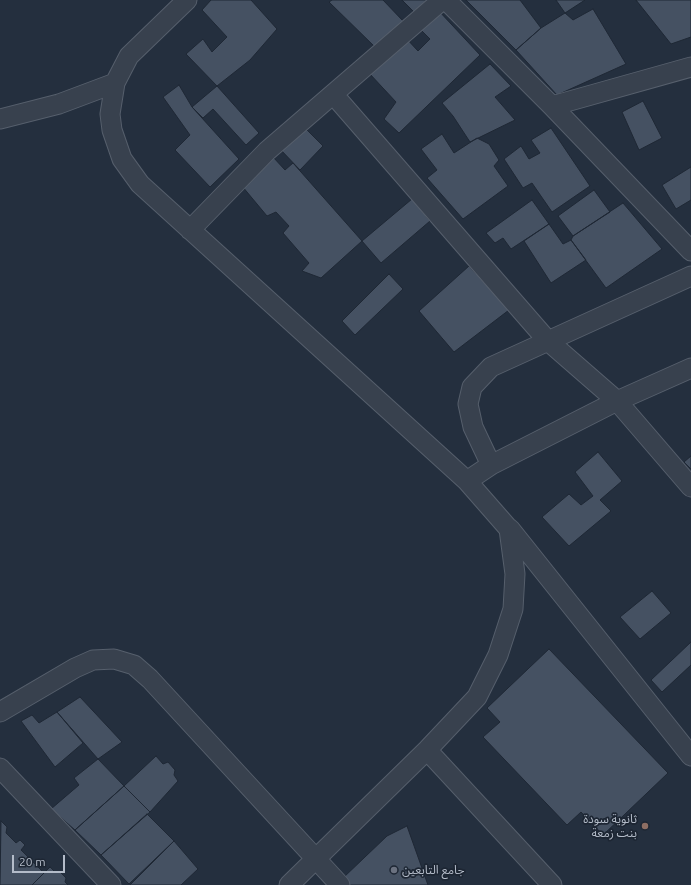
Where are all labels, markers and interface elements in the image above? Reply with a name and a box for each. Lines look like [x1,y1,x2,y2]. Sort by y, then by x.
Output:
place label: ثانوية سودة بنت زمعة [583,812,637,840]
marker: ثانوية سودة بنت زمعة [640,821,650,831]
scale bar [14,847,67,873]
text: 20 m [19,855,46,868]
place label: جامع التابعين [402,863,465,877]
marker: جامع التابعين [389,865,399,875]

